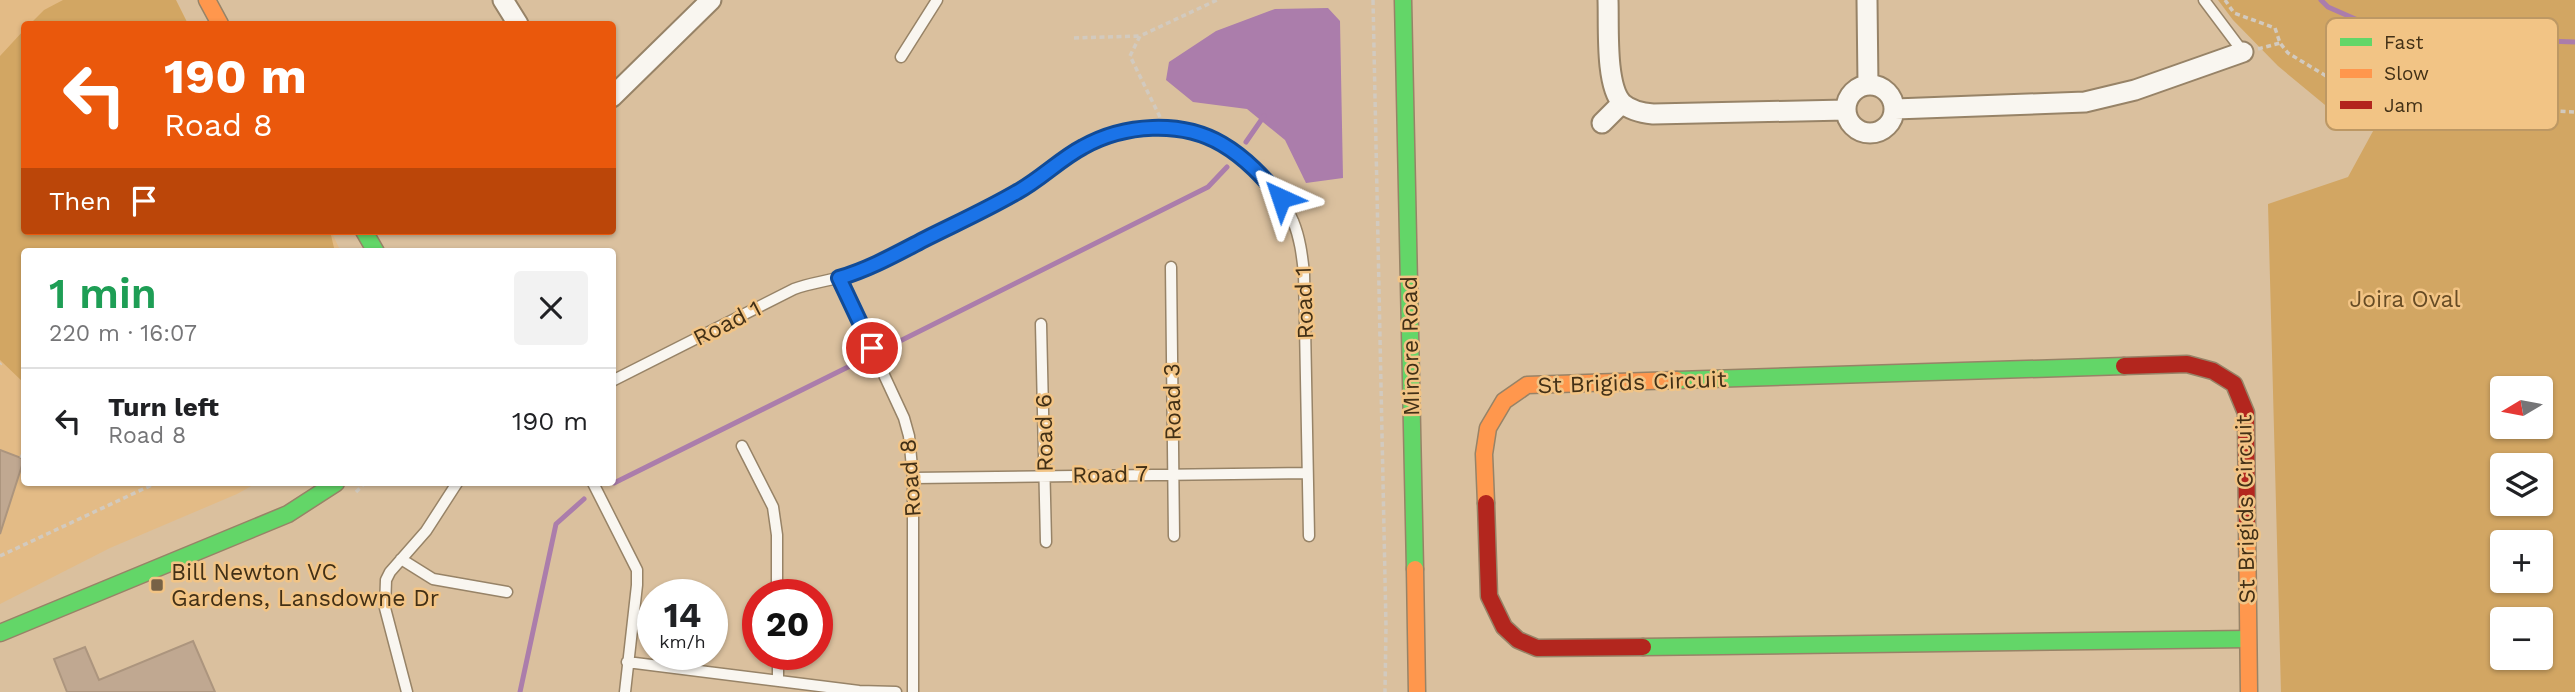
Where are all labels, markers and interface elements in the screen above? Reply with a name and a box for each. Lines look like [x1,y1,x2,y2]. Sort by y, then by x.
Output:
legend [2326,18,2558,130]
text: Fast [2384,31,2423,54]
text: 190 m [164,47,307,105]
icon: left [49,49,140,140]
text: Slow [2384,62,2429,85]
text: Jam [2384,94,2423,117]
text: Road 8 [164,106,273,144]
position arrow [1244,161,1318,235]
icon: arrive [125,182,163,220]
text: Then [49,186,111,216]
street label: Road 1 [1290,266,1319,340]
text: 1 min [49,269,157,318]
button: close [514,271,588,345]
street label: Minore Road [1396,276,1425,416]
park label: Joira Oval [2349,286,2461,313]
street label: Road 1 [689,295,766,352]
pin [842,318,902,378]
text: 220 m · 16:07 [49,320,197,347]
icon: arrive [853,329,891,367]
street label: Road 3 [1158,363,1187,441]
street label: St Brigids Circuit [1537,366,1727,399]
north arrow [2490,376,2553,439]
map controls [2490,376,2553,670]
text: Turn left [108,392,219,422]
street label: Road 6 [1030,394,1059,472]
icon: left [49,402,87,440]
text: 190 m [512,406,588,436]
street label: St Brigids Circuit [2230,414,2261,604]
text: Road 8 [108,422,186,449]
street label: Road 8 [894,438,927,518]
button: layers [2490,453,2553,516]
street label: Road 7 [1072,460,1148,489]
button: + [2490,530,2553,593]
place label: Bill Newton VC Gardens, Lansdowne Dr [171,559,439,612]
marker: Bill Newton VC Gardens, Lansdowne Dr [149,577,165,593]
speed limit sign: 20 [742,579,833,670]
text: 14 [664,594,701,636]
button: − [2490,607,2553,670]
text: km/h [659,631,706,652]

